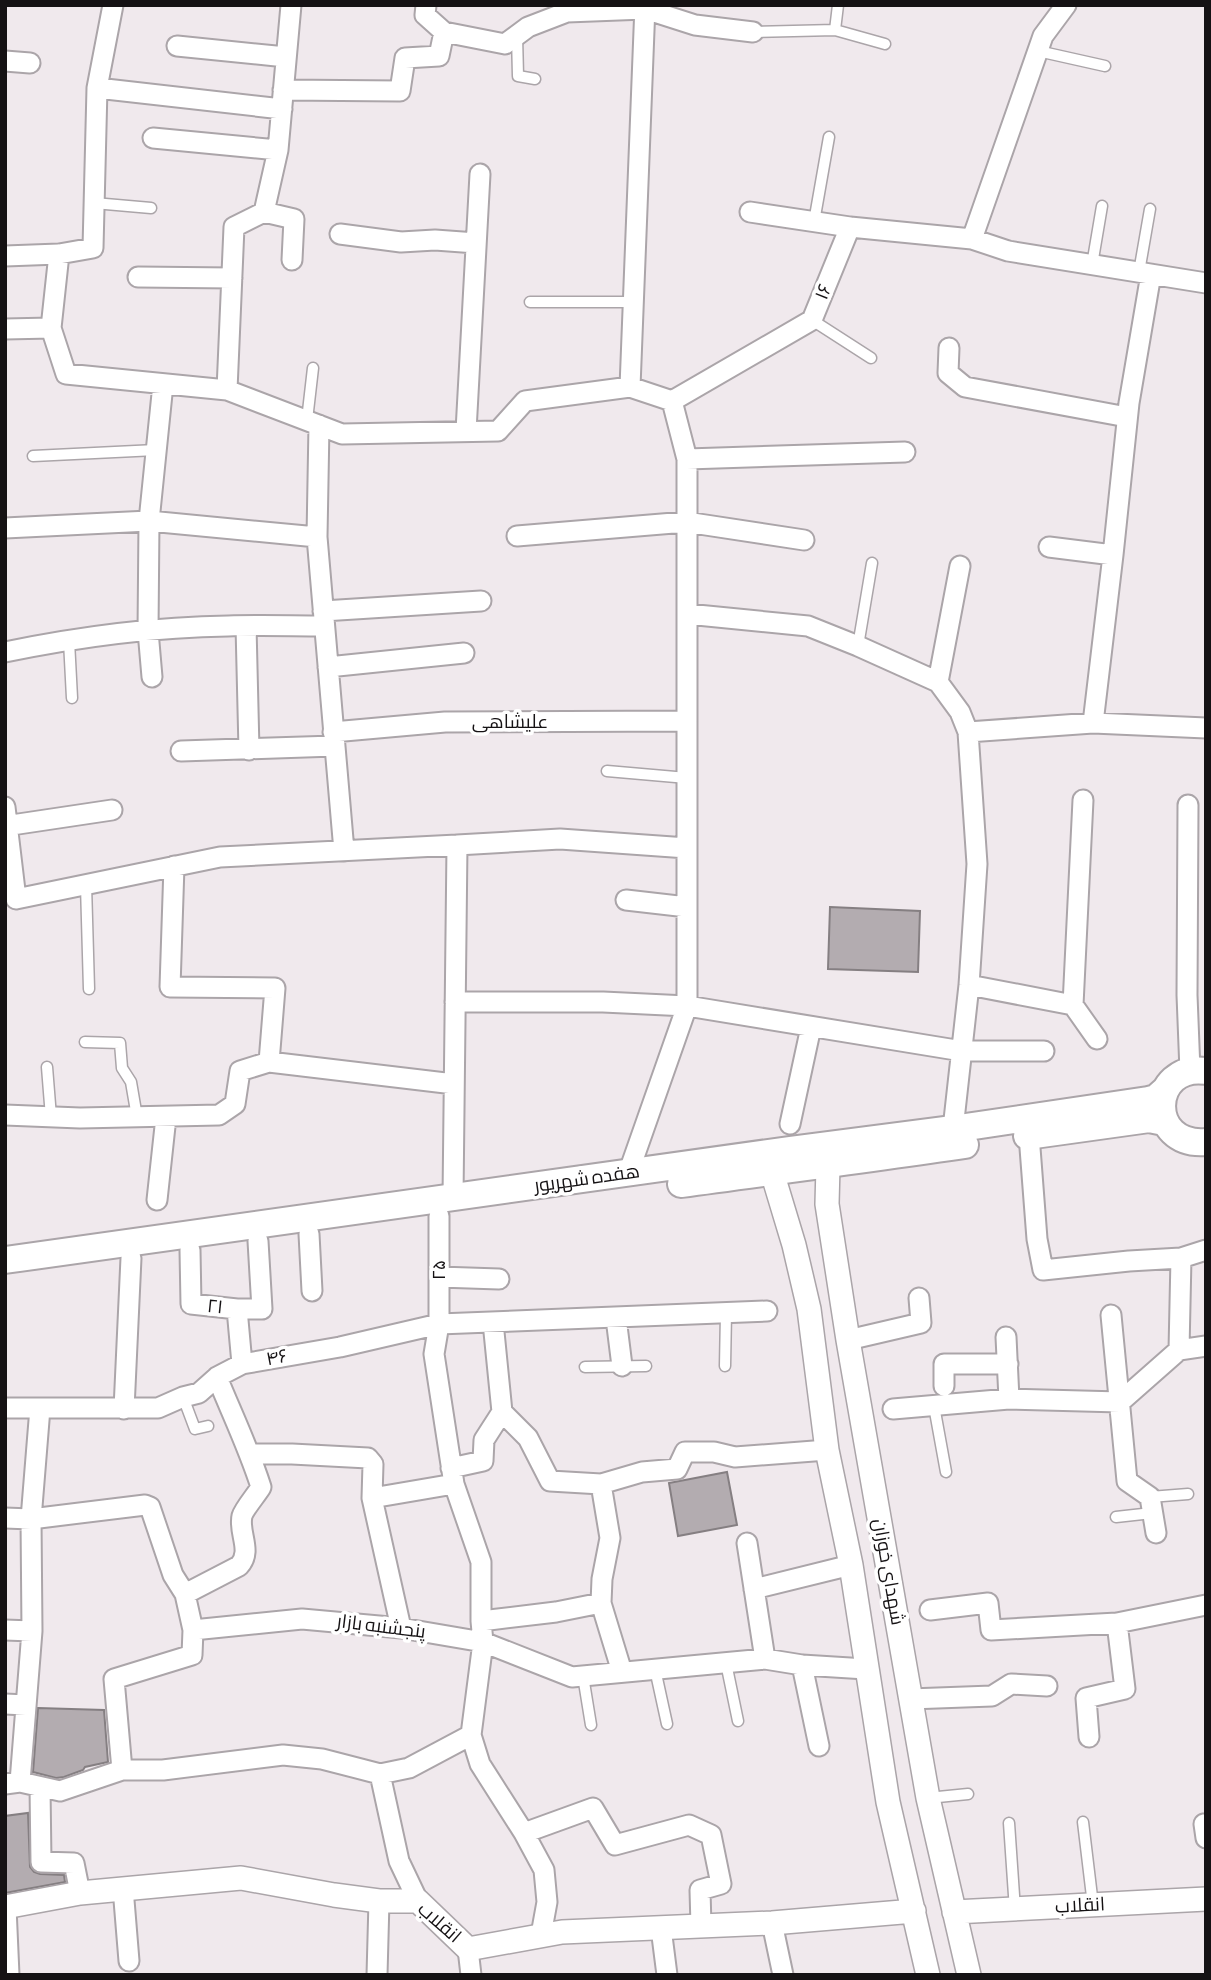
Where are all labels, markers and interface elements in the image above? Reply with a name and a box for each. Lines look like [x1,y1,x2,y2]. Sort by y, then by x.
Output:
street label: ۱۶ [811,281,837,303]
street label: علیشاهی [472,711,548,734]
street label: هفده شهریور [532,1160,641,1198]
street label: ۲۵ [428,1260,451,1280]
street label: ۲۱ [206,1295,224,1319]
street label: ۴۶ [264,1345,290,1371]
street label: شهدای خوزان [867,1517,909,1627]
street label: پنجشنبه بازار [334,1610,427,1644]
street label: انقلاب [1054,1893,1106,1919]
street label: انقلاب [413,1898,465,1948]

